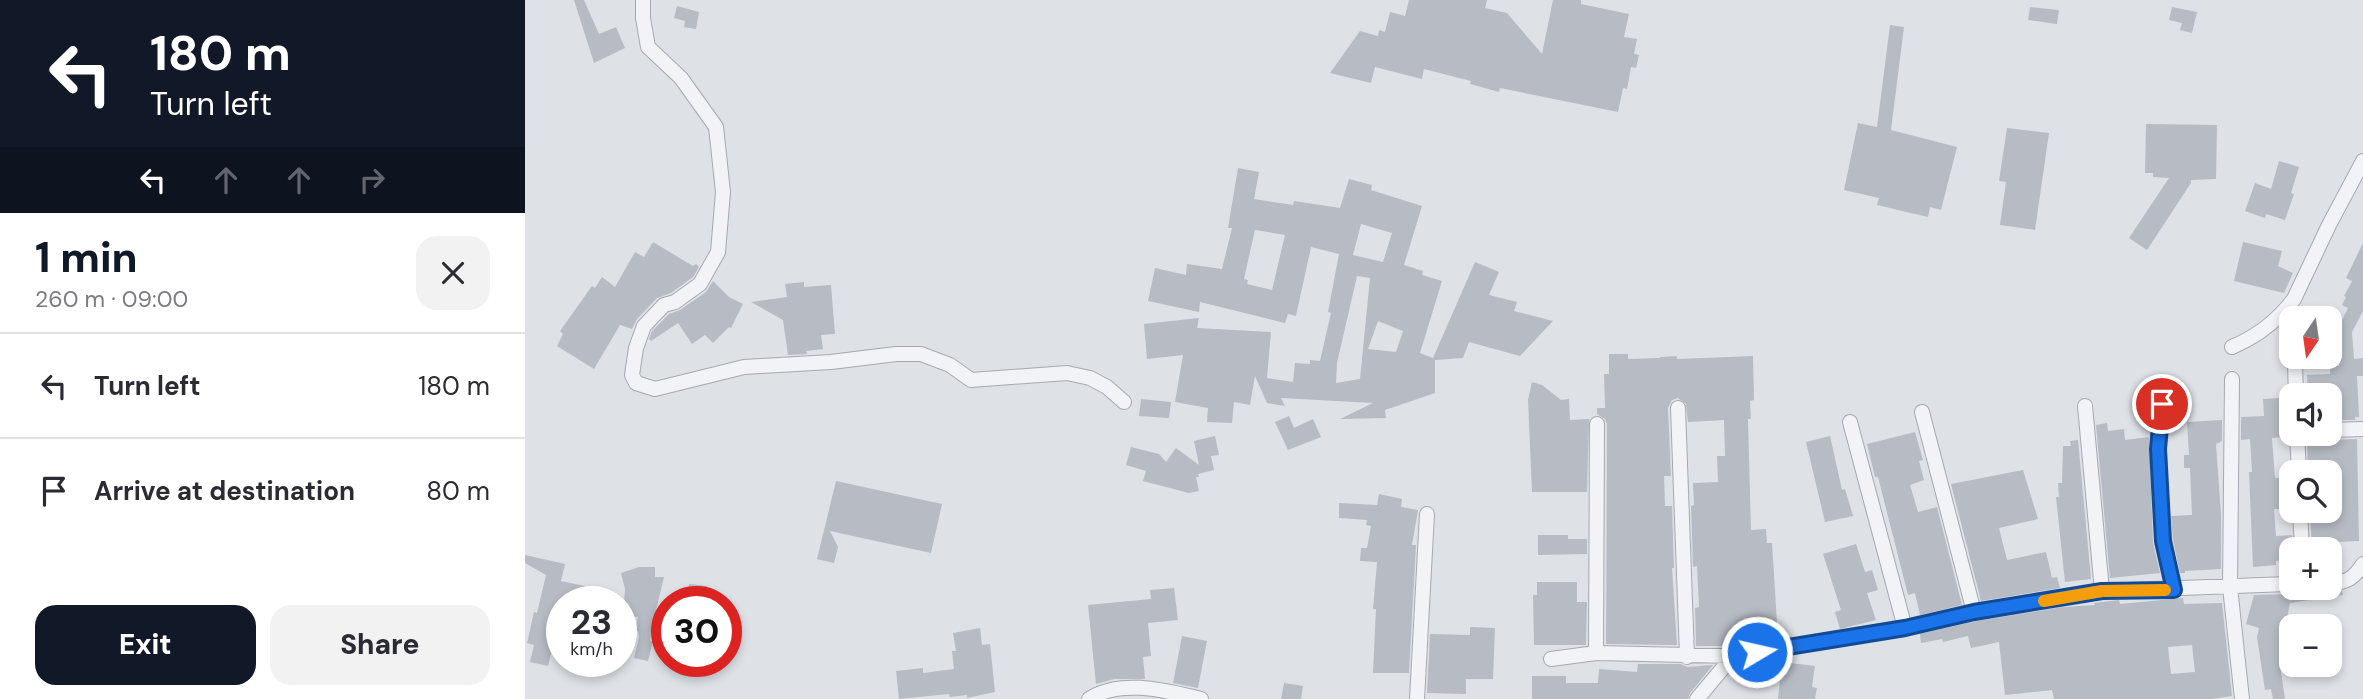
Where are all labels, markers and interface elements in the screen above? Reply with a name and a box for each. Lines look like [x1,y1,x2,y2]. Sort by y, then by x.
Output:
text: 180 m [150,21,291,85]
icon: left [35,28,126,119]
text: Turn left [150,83,272,125]
icon: left [134,161,172,199]
icon: ahead [207,161,245,199]
icon: ahead [280,161,318,199]
icon: right [353,161,391,199]
text: 1 min [35,230,138,285]
button: close [416,236,490,310]
text: 260 m · 09:00 [35,284,188,314]
north arrow [2279,306,2341,369]
map controls [2279,306,2342,677]
icon: left [35,367,73,405]
text: Turn left [94,369,201,403]
text: 180 m [418,369,490,403]
pin [2132,374,2192,434]
button: sound [2279,383,2342,446]
icon: arrive [2143,385,2181,423]
button: search [2279,460,2342,523]
icon: arrive [35,472,73,510]
text: Arrive at destination [94,474,355,508]
text: 80 m [426,474,490,508]
button: + [2279,537,2342,600]
speed limit sign: 30 [651,586,742,677]
text: 23 [571,599,612,645]
button: Exit [35,605,256,685]
button: Share [270,605,490,685]
button: − [2279,614,2342,677]
position arrow [1720,615,1794,689]
text: km/h [570,637,613,661]

